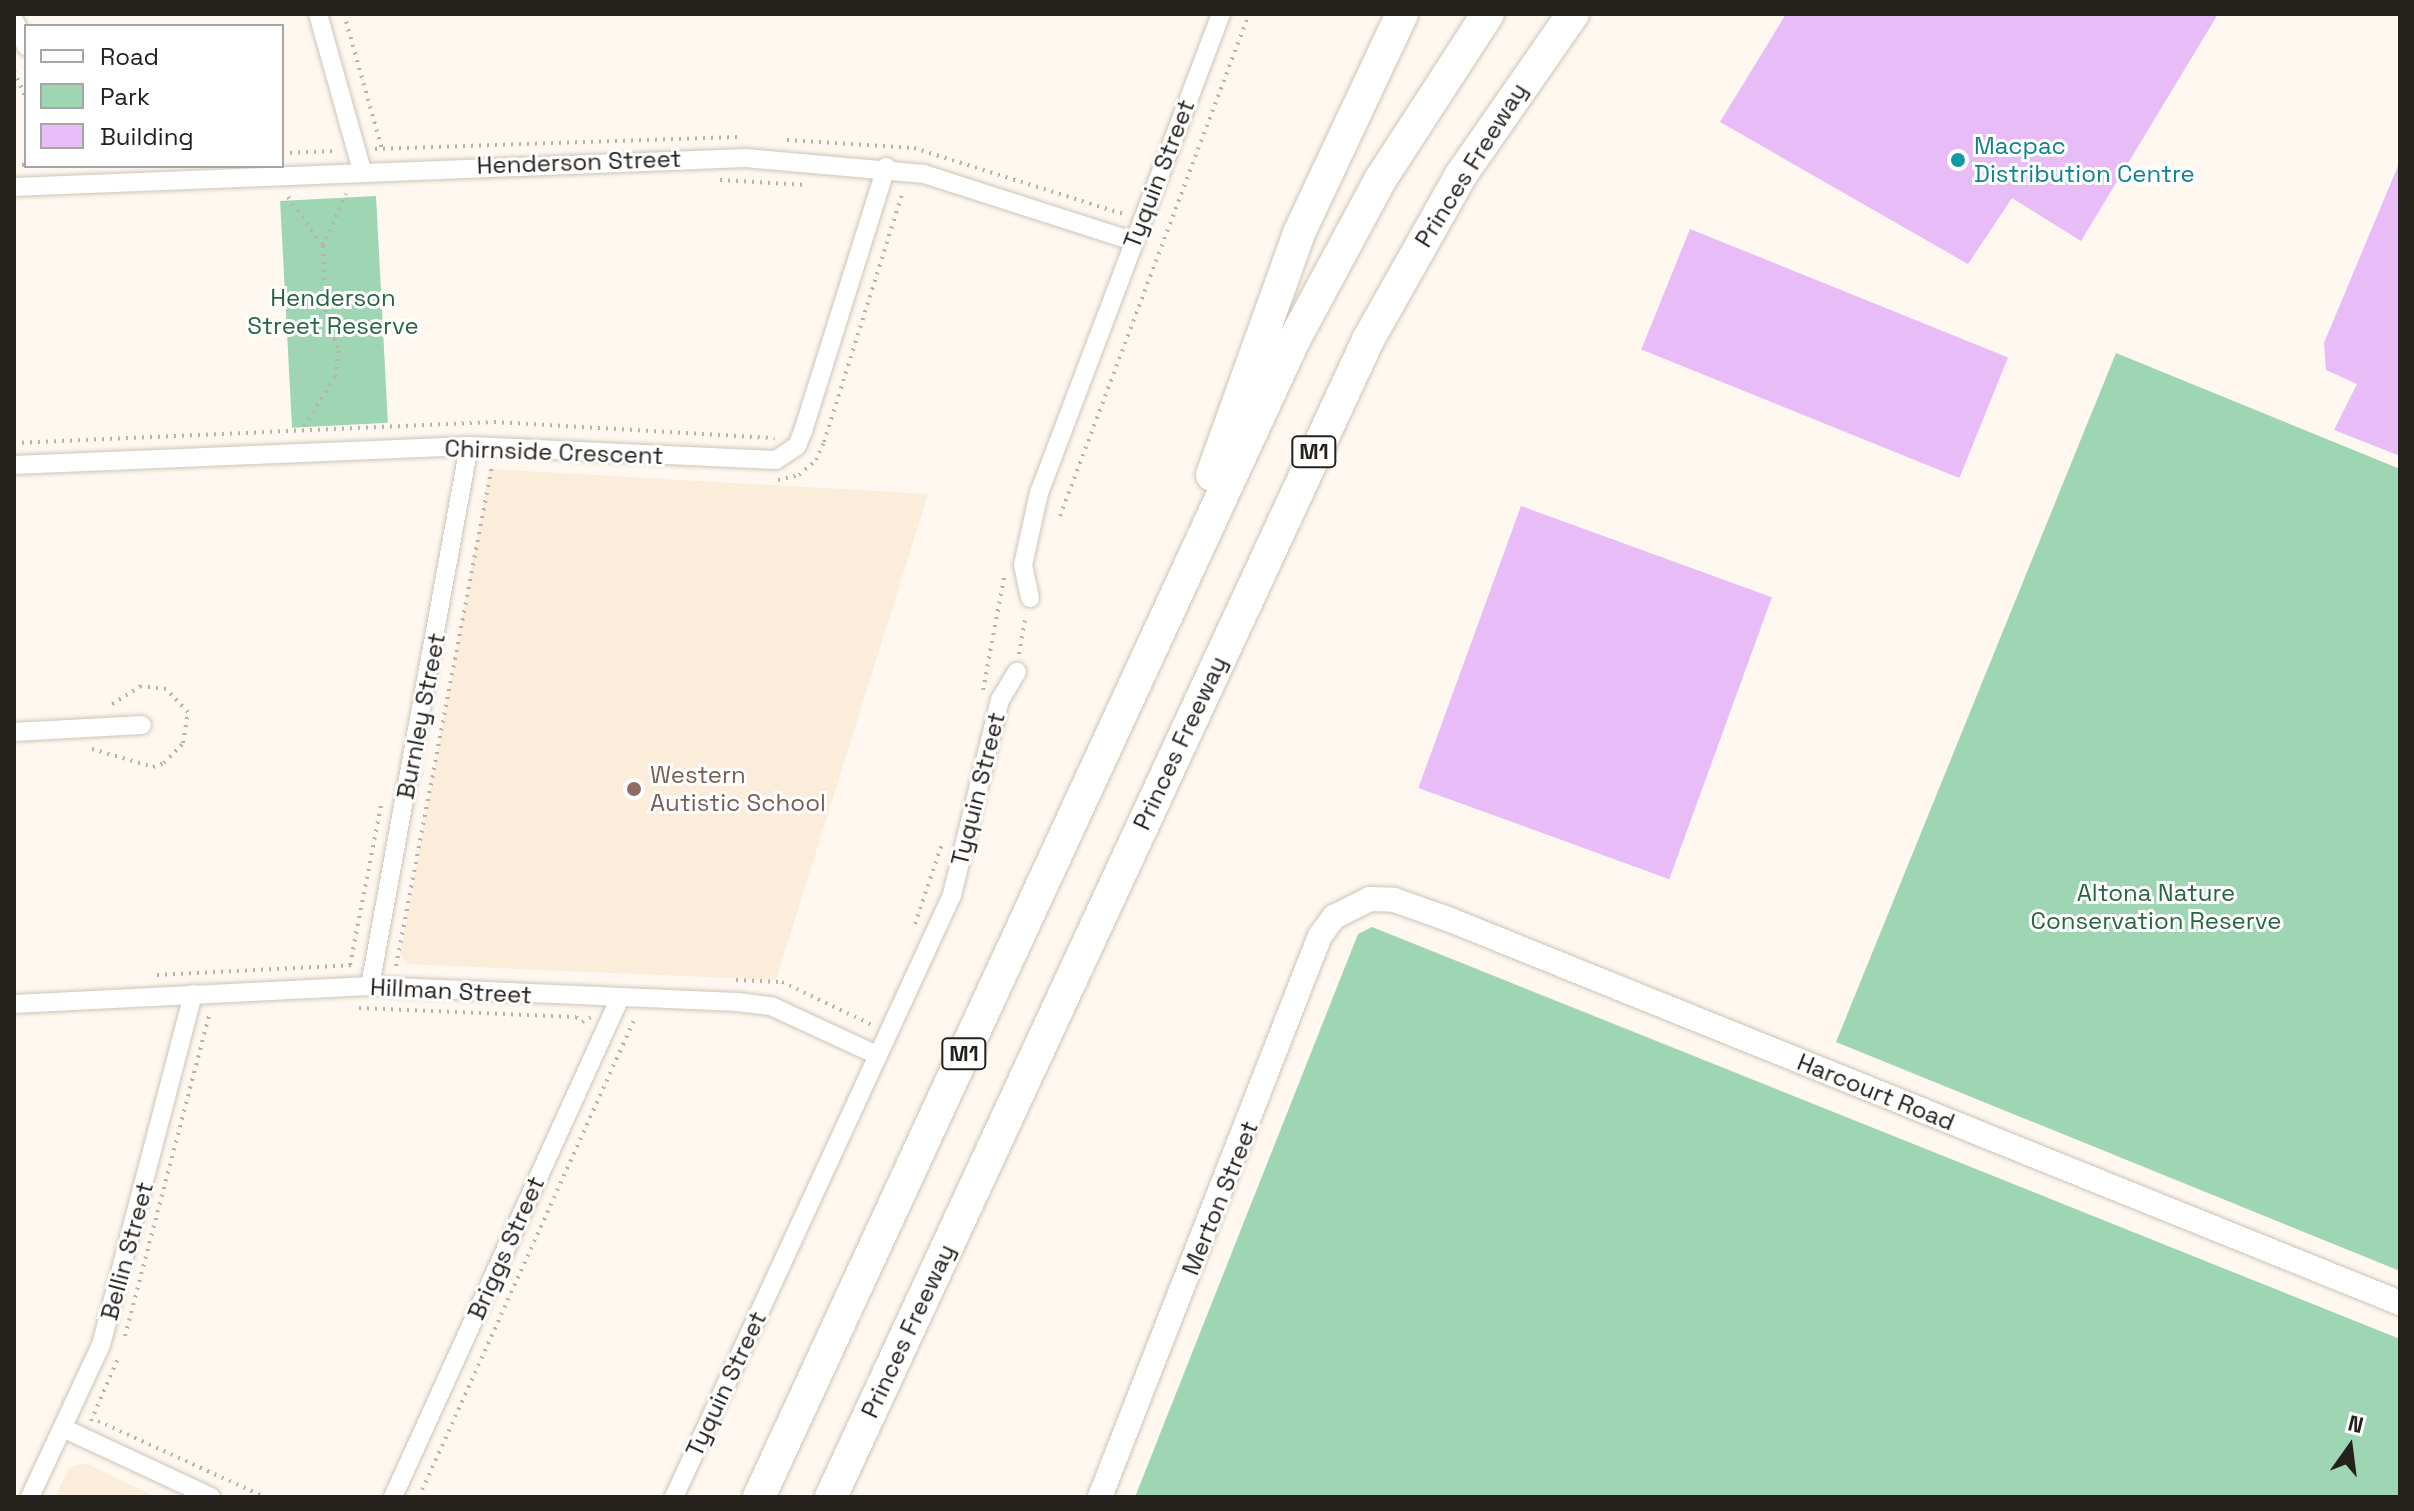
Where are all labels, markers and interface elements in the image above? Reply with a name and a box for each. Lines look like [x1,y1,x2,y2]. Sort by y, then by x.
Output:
legend [24,24,284,168]
text: Road [100,41,159,72]
street label: Princes Freeway [1409,77,1533,253]
text: Park [100,81,150,112]
street label: Tyquin Street [1117,95,1201,253]
text: Building [100,121,194,152]
place label: Macpac Distribution Centre [1974,132,2195,188]
street label: Henderson Street [476,144,682,180]
marker: Macpac Distribution Centre [1949,151,1967,169]
park label: Henderson Street Reserve [247,284,419,340]
street label: Chirnside Crescent [444,434,664,470]
road number: M1 [1290,434,1338,470]
street label: Burnley Street [391,630,451,802]
street label: Princes Freeway [1127,652,1233,834]
street label: Tyquin Street [945,709,1011,869]
place label: Western Autistic School [650,761,826,817]
marker: Western Autistic School [625,780,643,798]
park label: Altona Nature Conservation Reserve [2031,879,2281,935]
street label: Hillman Street [369,972,533,1010]
road number: M1 [940,1036,988,1072]
street label: Harcourt Road [1793,1047,1959,1137]
street label: Merton Street [1176,1117,1264,1279]
street label: Briggs Street [462,1172,550,1324]
street label: Bellin Street [95,1179,159,1323]
street label: Princes Freeway [855,1240,961,1422]
street label: Tyquin Street [680,1307,772,1461]
north arrow [2310,1407,2390,1487]
text: N [2345,1408,2366,1439]

